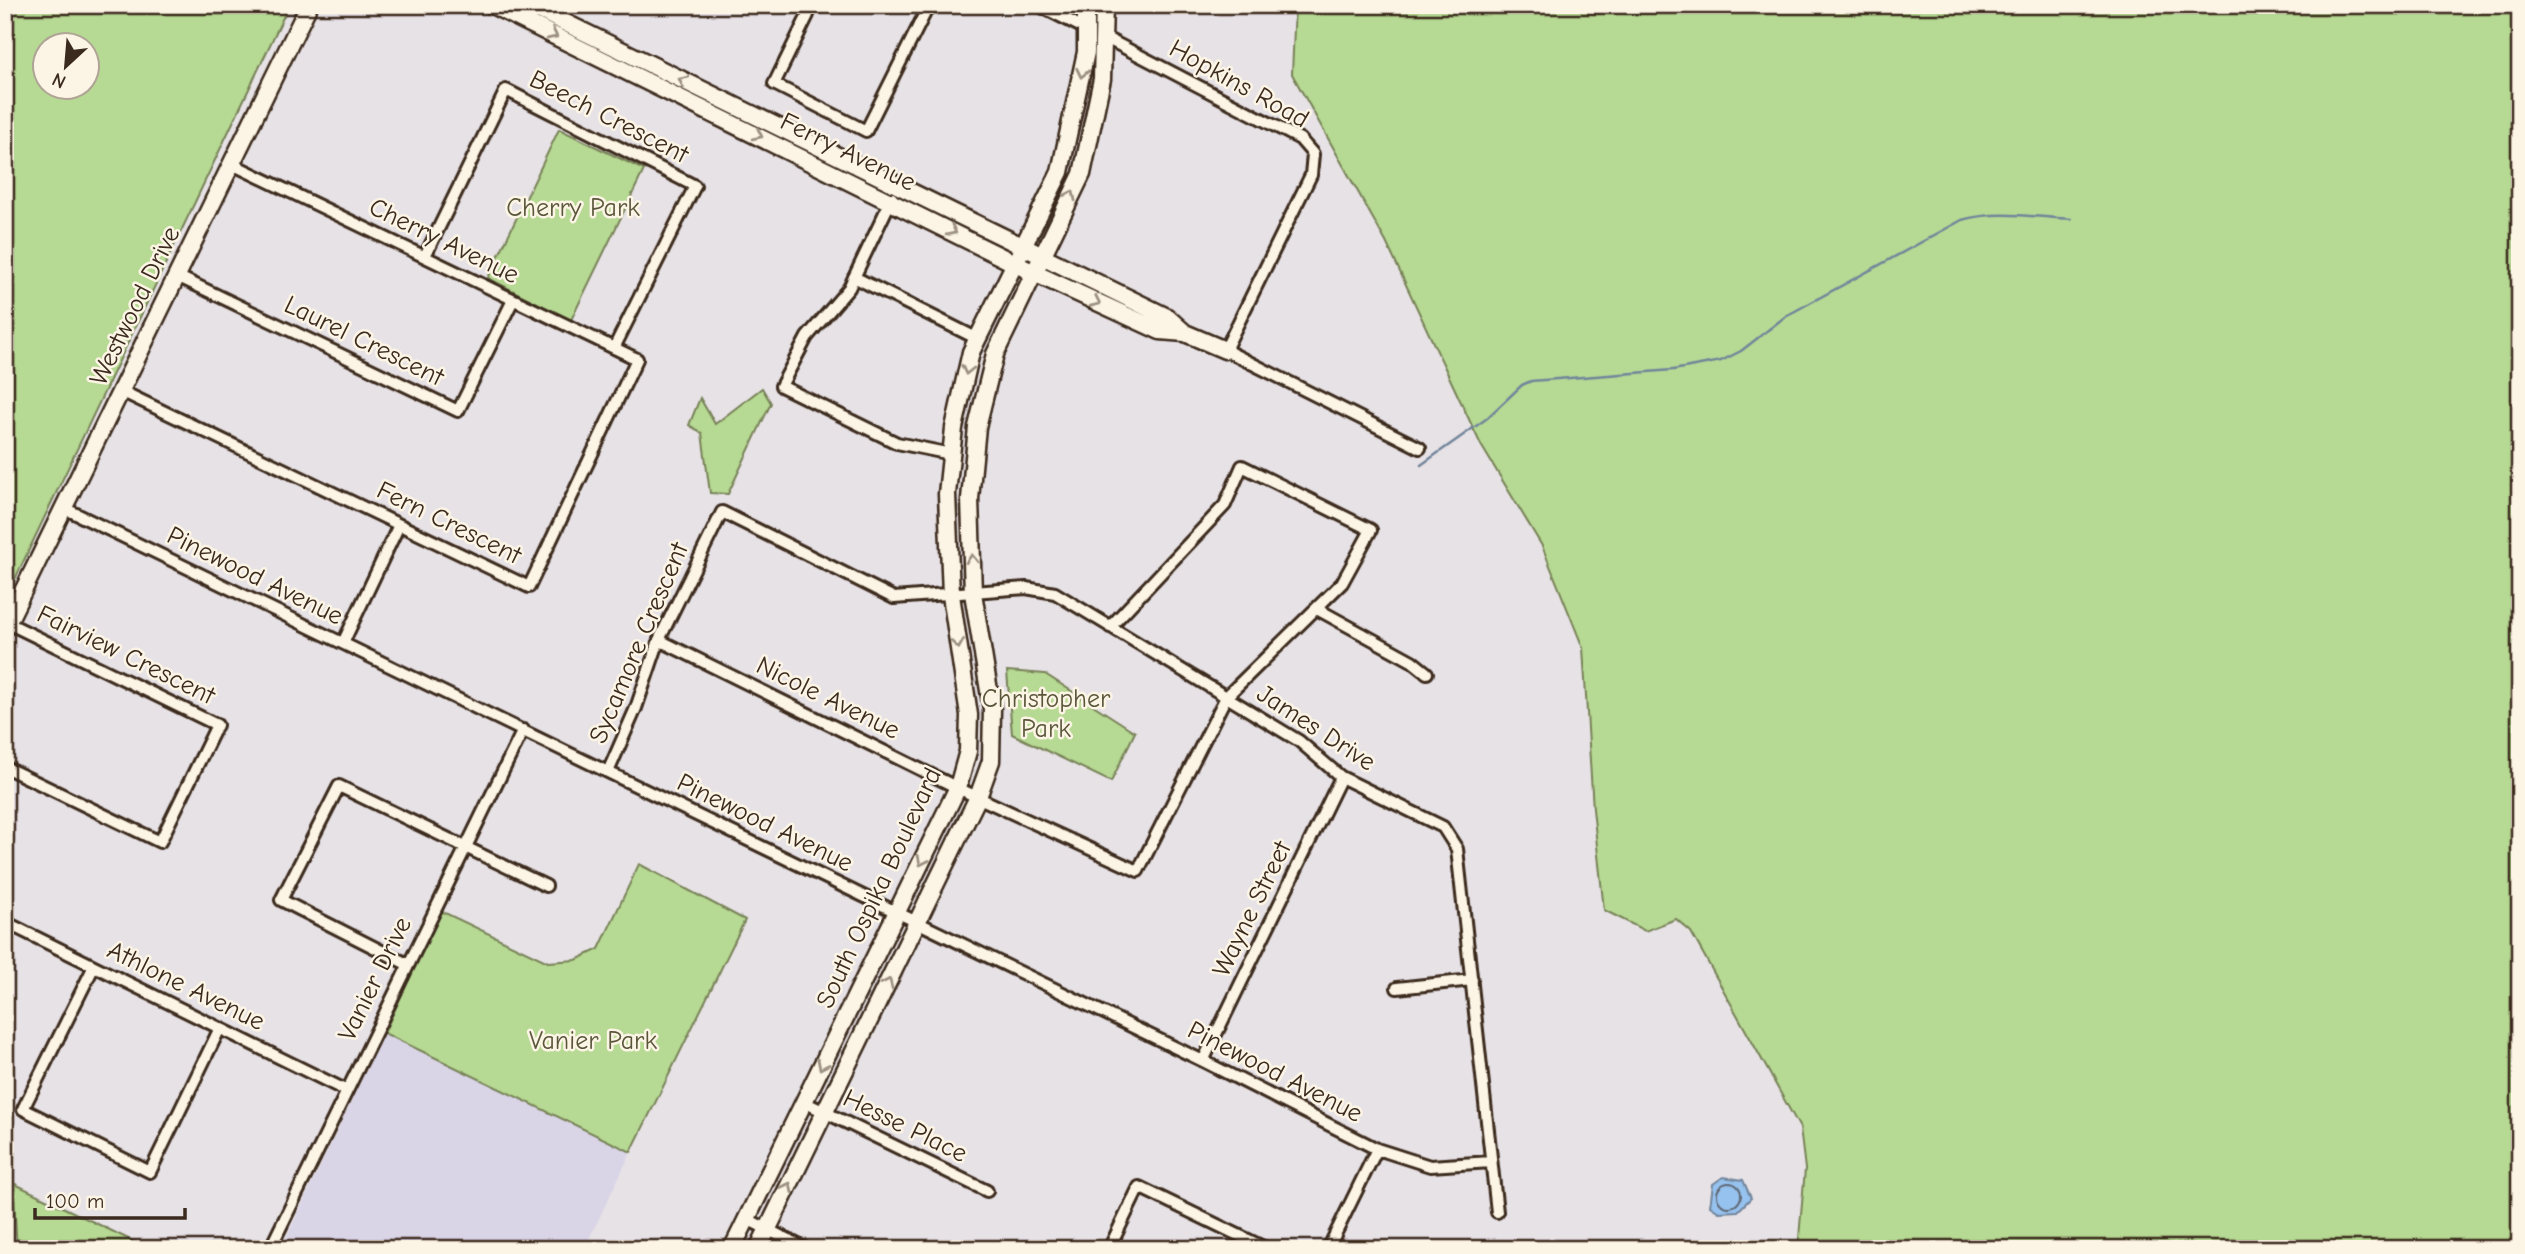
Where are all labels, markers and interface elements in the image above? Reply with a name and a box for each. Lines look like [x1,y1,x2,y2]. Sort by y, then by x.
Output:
one-way arrow [546,27,558,41]
north arrow [32,32,102,102]
street label: Hopkins Road [1164,33,1314,135]
street label: Beech Crescent [525,64,695,171]
one-way arrow [1075,67,1090,79]
text: N [49,68,69,93]
one-way arrow [678,75,690,89]
street label: Ferry Avenue [776,106,920,198]
one-way arrow [751,127,763,141]
one-way arrow [1063,190,1077,202]
street label: Cherry Avenue [364,192,524,290]
park label: Cherry Park [506,193,640,223]
street label: Westwood Drive [84,222,186,390]
one-way arrow [945,223,957,237]
street label: Laurel Crescent [279,290,450,393]
one-way arrow [1089,293,1101,307]
one-way arrow [961,364,976,376]
street label: Fern Crescent [372,475,527,572]
street label: Pinewood Avenue [162,520,348,632]
street label: Sycamore Crescent [583,537,695,748]
one-way arrow [964,554,980,564]
street label: Fairview Crescent [32,599,221,712]
one-way arrow [951,638,966,650]
street label: Nicole Avenue [751,650,905,746]
street label: James Drive [1251,679,1381,777]
park label: Christopher Park [982,684,1111,744]
street label: South Ospika Boulevard [810,763,948,1013]
street label: Pinewood Avenue [672,767,858,879]
street label: Wayne Street [1206,835,1298,982]
one-way arrow [916,854,930,866]
street label: Vanier Drive [332,912,418,1046]
street label: Athlone Avenue [102,935,270,1037]
one-way arrow [879,978,893,990]
street label: Pinewood Avenue [1183,1015,1367,1129]
park label: Vanier Park [529,1026,657,1056]
one-way arrow [816,1058,830,1070]
street label: Hesse Place [838,1083,972,1169]
scale bar [35,1177,186,1221]
one-way arrow [779,1182,793,1194]
text: 100 m [46,1189,104,1213]

